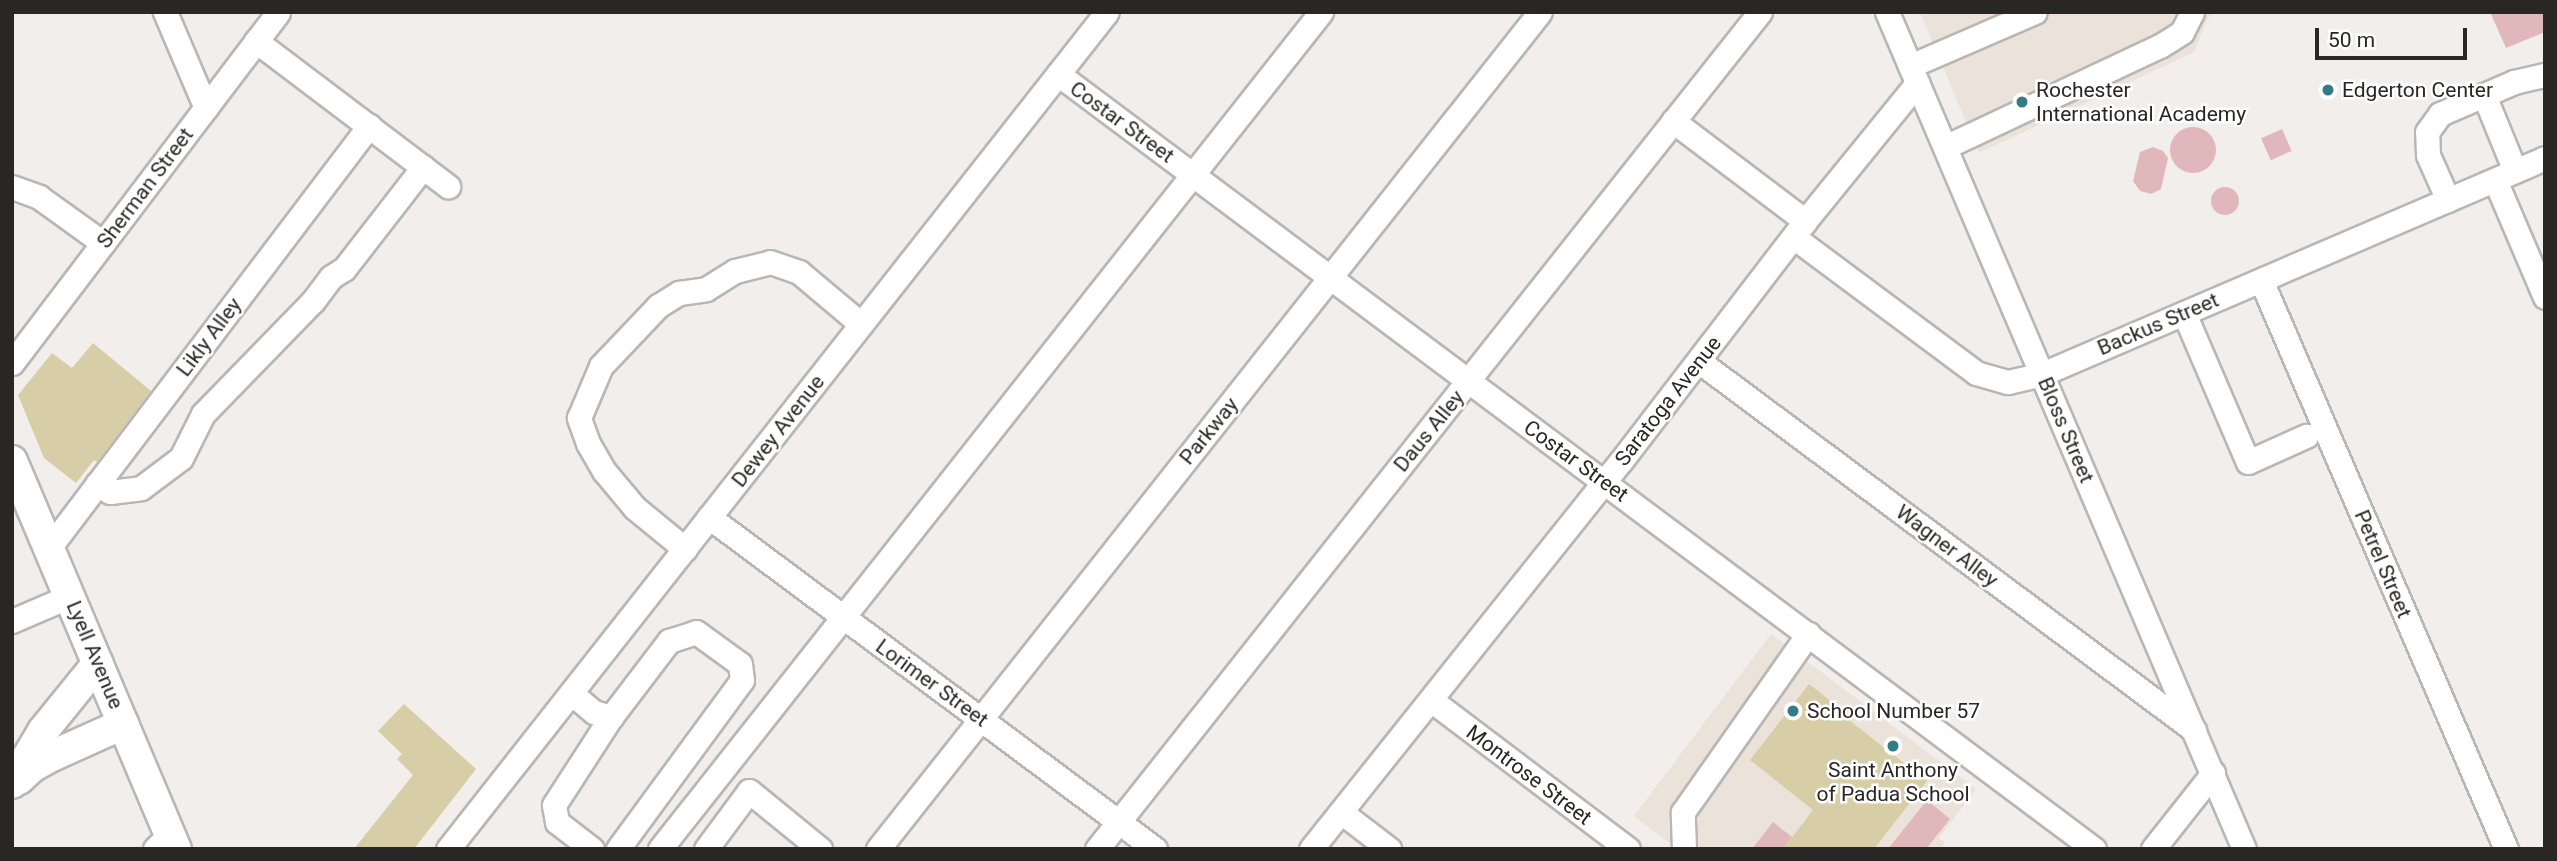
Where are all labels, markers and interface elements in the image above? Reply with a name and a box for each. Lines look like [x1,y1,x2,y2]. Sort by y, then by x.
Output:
scale bar [2319,14,2471,58]
text: 50 m [2328,28,2375,52]
street label: Costar Street [1065,76,1179,168]
place label: Rochester International Academy [2036,77,2246,127]
place label: Edgerton Center [2342,77,2493,103]
marker: Edgerton Center [2320,82,2336,98]
marker: Rochester International Academy [2014,94,2030,110]
street label: Sherman Street [92,123,198,253]
street label: Backus Street [2094,287,2222,361]
street label: Likly Alley [171,293,247,381]
street label: Saratoga Avenue [1610,331,1726,471]
street label: Dewey Avenue [726,370,830,492]
street label: Bloss Street [2032,373,2100,487]
street label: Daus Alley [1388,385,1470,477]
street label: Parkway [1174,392,1244,470]
street label: Costar Street [1519,415,1633,507]
street label: Wagner Alley [1891,499,2003,593]
street label: Petrel Street [2349,506,2417,622]
street label: Lyell Avenue [61,597,129,713]
street label: Lorimer Street [871,634,993,732]
place label: School Number 57 [1807,698,1980,724]
marker: School Number 57 [1785,703,1801,719]
street label: Montrose Street [1461,720,1597,830]
marker: Saint Anthony of Padua School [1885,738,1901,754]
place label: Saint Anthony of Padua School [1816,757,1970,807]

